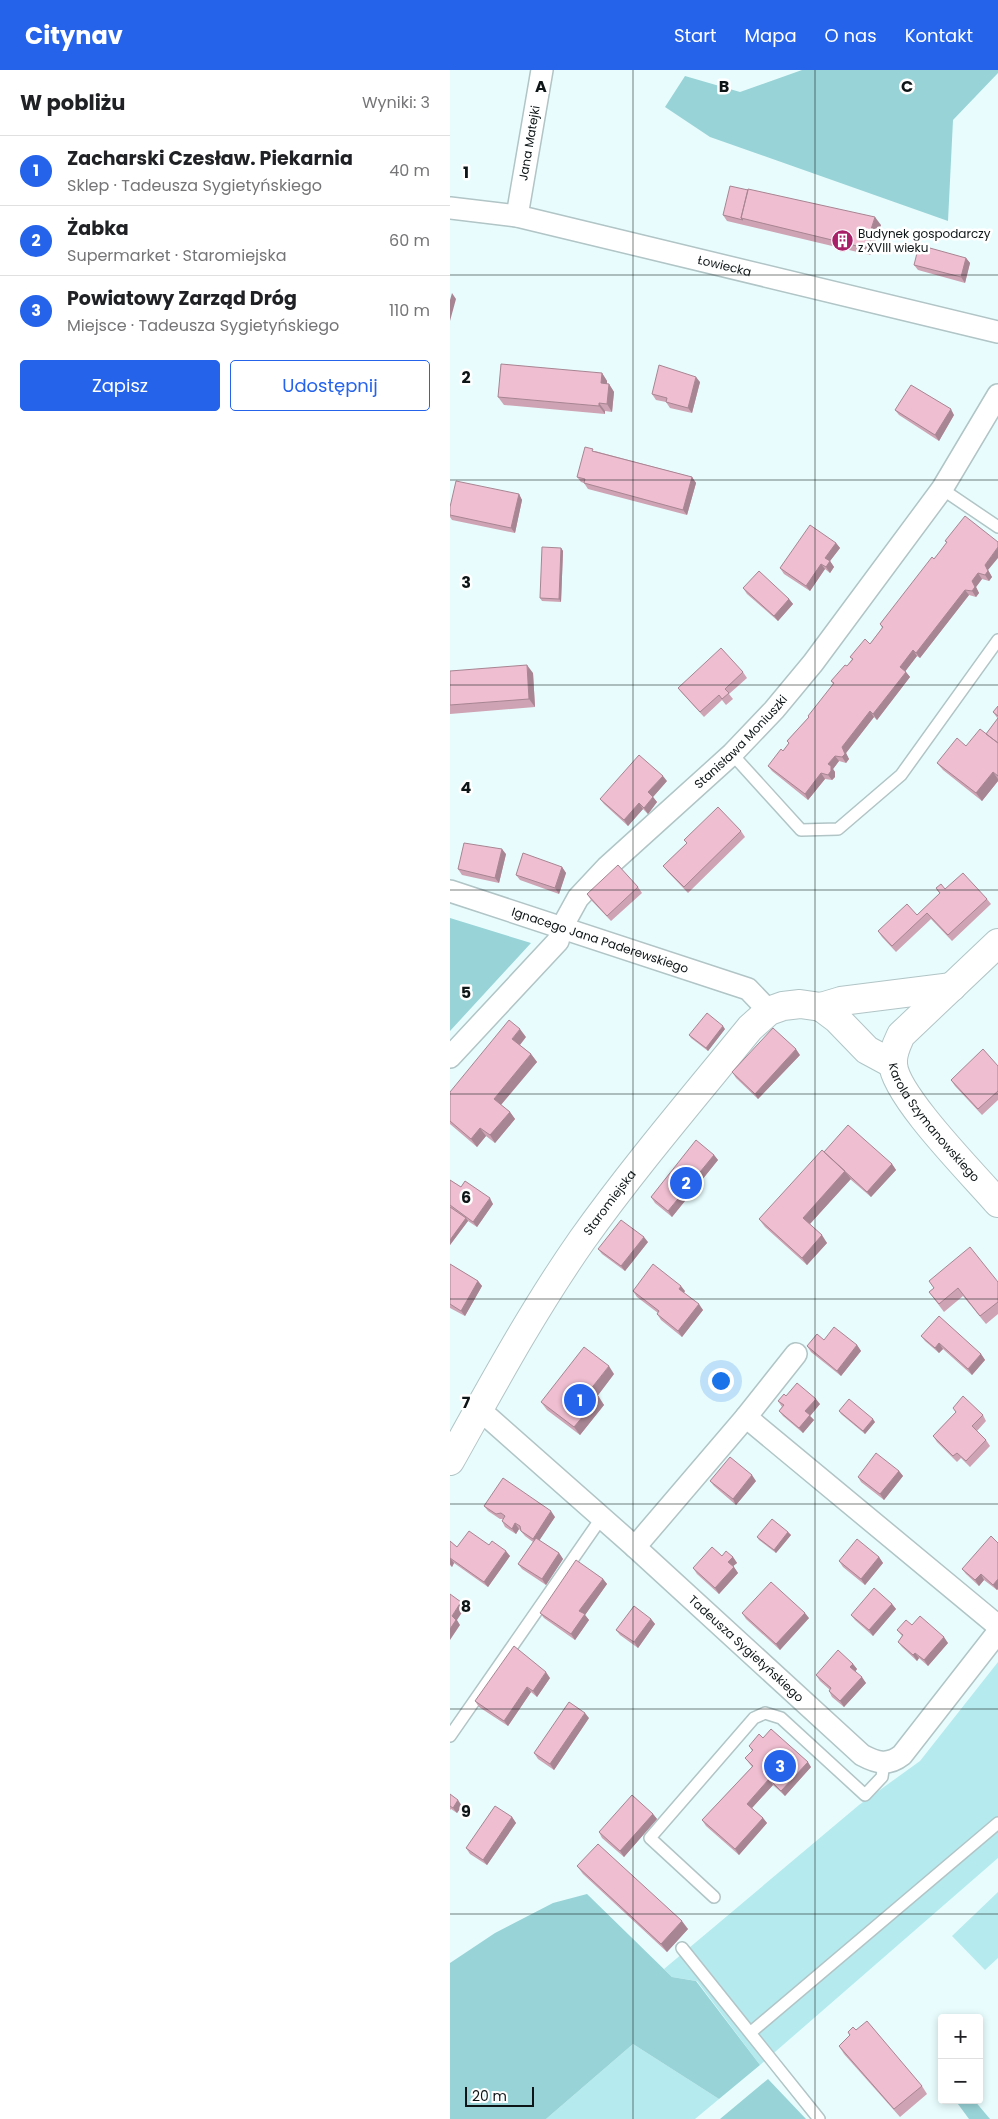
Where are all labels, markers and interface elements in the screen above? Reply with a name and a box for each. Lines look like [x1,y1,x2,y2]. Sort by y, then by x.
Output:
text: Citynav [25,19,123,52]
text: Start [674,23,717,48]
text: Mapa [745,23,797,48]
text: O nas [825,23,877,48]
text: Kontakt [905,23,973,48]
text: A [535,75,547,98]
text: B [719,75,729,98]
text: C [901,75,913,98]
text: W pobliżu [20,88,125,117]
text: Wyniki: 3 [362,91,430,114]
street label: Jana Matejki [514,104,544,182]
text: Zacharski Czesław. Piekarnia [67,145,353,172]
text: 1 [33,159,39,182]
text: 40 m [389,159,430,182]
text: 1 [463,161,469,184]
text: Sklep · Tadeusza Sygietyńskiego [67,174,322,197]
text: Żabka [67,215,129,242]
place label: Budynek gospodarczy z XVIII wieku [858,225,991,256]
text: 2 [31,229,41,252]
text: 60 m [389,229,430,252]
building icon: Budynek gospodarczy z XVIII wieku [830,229,854,253]
text: Supermarket · Staromiejska [67,244,286,267]
street label: Łowiecka [696,251,753,280]
text: Powiatowy Zarząd Dróg [67,285,297,312]
text: 3 [31,299,41,322]
text: 110 m [389,299,430,322]
text: Miejsce · Tadeusza Sygietyńskiego [67,314,339,337]
button: Zapisz [20,360,220,411]
button: Udostępnij [230,360,430,411]
text: 2 [461,366,471,389]
text: 3 [461,571,471,594]
street label: Stanisława Moniuszki [690,691,791,792]
text: 4 [461,776,472,799]
street label: Ignacego Jana Paderewskiego [510,903,691,977]
text: 5 [461,981,471,1004]
street label: Karola Szymanowskiego [885,1061,984,1186]
pin: 2 [670,1164,702,1202]
street label: Staromiejska [579,1166,640,1239]
text: 6 [461,1186,471,1209]
your location [708,1368,734,1394]
pin: 1 [564,1381,596,1419]
text: 7 [462,1391,471,1414]
street label: Tadeusza Sygietyńskiego [685,1591,808,1706]
text: 8 [461,1595,471,1618]
pin: 3 [764,1747,796,1785]
text: 9 [461,1800,471,1823]
map controls [938,2014,983,2104]
button: + [938,2014,983,2059]
button: − [938,2059,983,2104]
scale bar [465,2084,534,2107]
text: 20 m [472,2086,507,2106]

